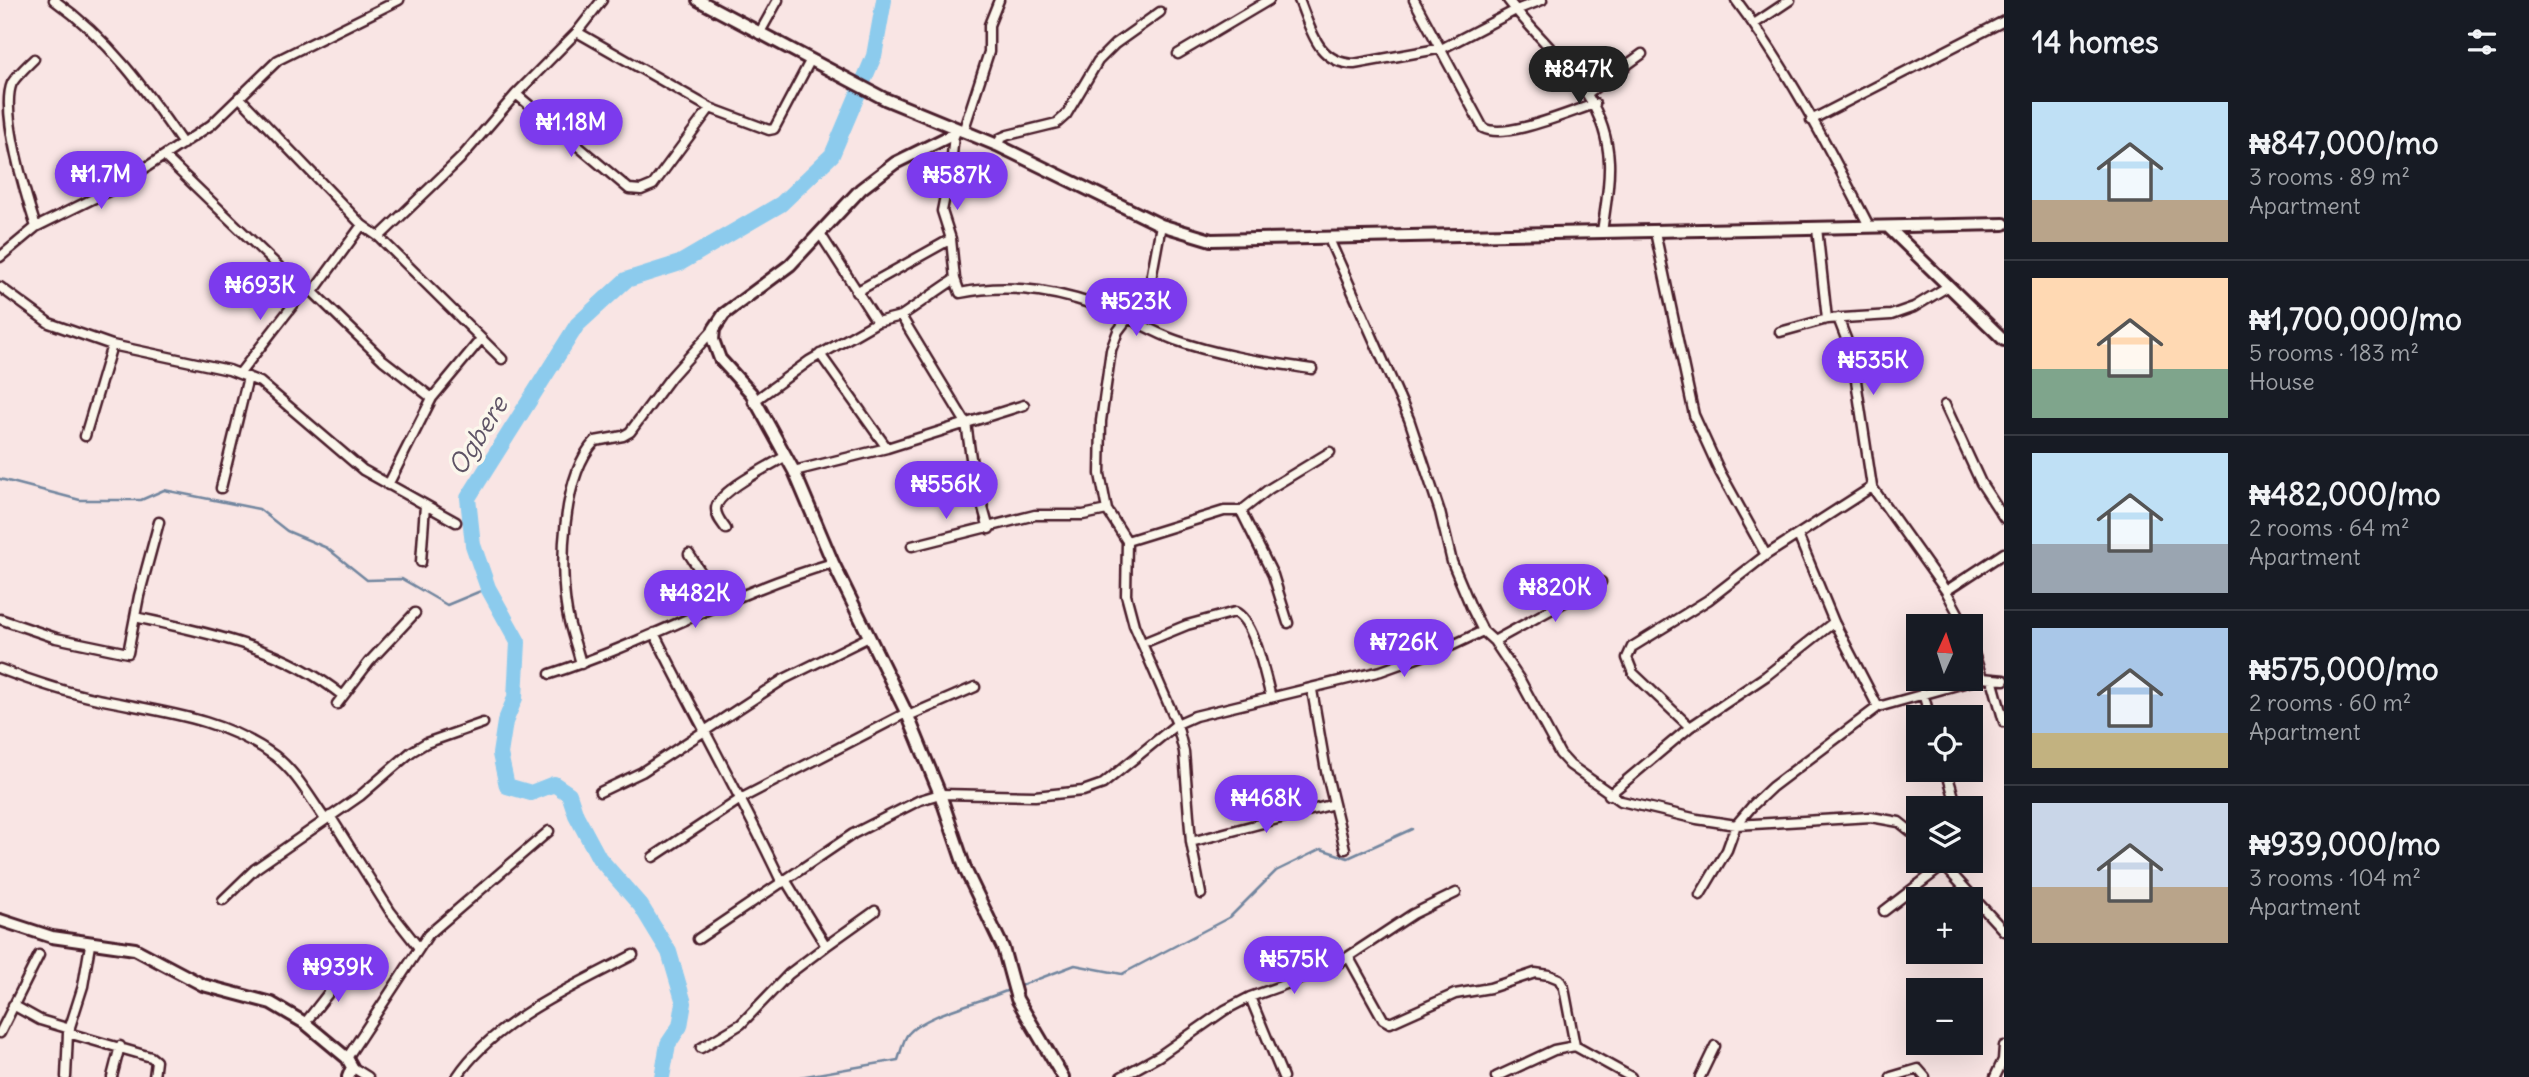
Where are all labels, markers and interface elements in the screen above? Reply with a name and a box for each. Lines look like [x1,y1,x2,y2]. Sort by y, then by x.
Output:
text: 14 homes [2032,23,2159,61]
icon: filters [2463,23,2501,61]
pin: ₦847K [1530,46,1628,106]
text: ₦847K [1545,54,1613,83]
pin: ₦1.18M [514,100,628,159]
text: ₦1.18M [536,107,606,136]
text: ₦847,000/mo [2249,124,2439,162]
icon: home [2088,130,2172,214]
pin: ₦1.7M [52,152,150,211]
pin: ₦587K [908,152,1006,212]
text: ₦1.7M [71,159,131,188]
text: ₦587K [923,160,991,189]
text: 3 rooms · 89 m² [2249,162,2410,191]
text: Apartment [2249,191,2361,220]
pin: ₦693K [211,262,309,322]
text: ₦693K [225,270,295,299]
pin: ₦523K [1087,278,1185,338]
text: ₦523K [1101,286,1171,315]
text: ₦1,700,000/mo [2249,300,2462,338]
icon: home [2088,306,2172,390]
pin: ₦535K [1824,338,1922,397]
text: 5 rooms · 183 m² [2249,338,2419,367]
text: ₦535K [1838,345,1908,374]
text: House [2249,367,2315,396]
water label: Ogbere [441,388,516,481]
pin: ₦556K [897,462,995,521]
text: ₦556K [911,469,981,498]
text: ₦482,000/mo [2249,475,2441,513]
icon: home [2088,481,2172,565]
text: 2 rooms · 64 m² [2249,513,2410,542]
text: Apartment [2249,542,2361,571]
pin: ₦820K [1506,564,1604,624]
pin: ₦482K [646,570,744,630]
text: ₦820K [1519,572,1591,601]
text: ₦482K [660,578,730,607]
north arrow [1906,614,1983,691]
map controls [1906,614,1983,1055]
pin: ₦726K [1355,620,1453,679]
text: ₦726K [1370,627,1438,656]
text: ₦575,000/mo [2249,650,2439,688]
icon: home [2088,656,2172,740]
text: 2 rooms · 60 m² [2249,688,2411,717]
button: locate [1906,705,1983,782]
text: Apartment [2249,717,2361,746]
pin: ₦468K [1217,776,1315,835]
text: ₦468K [1231,783,1301,812]
button: layers [1906,796,1983,873]
text: ₦939,000/mo [2249,825,2440,863]
icon: home [2088,831,2172,915]
text: 3 rooms · 104 m² [2249,863,2421,892]
button: + [1906,887,1983,964]
text: Apartment [2249,892,2361,921]
pin: ₦575K [1245,936,1343,996]
pin: ₦939K [289,944,387,1004]
text: ₦575K [1260,944,1328,973]
text: ₦939K [303,952,373,981]
button: − [1906,978,1983,1055]

